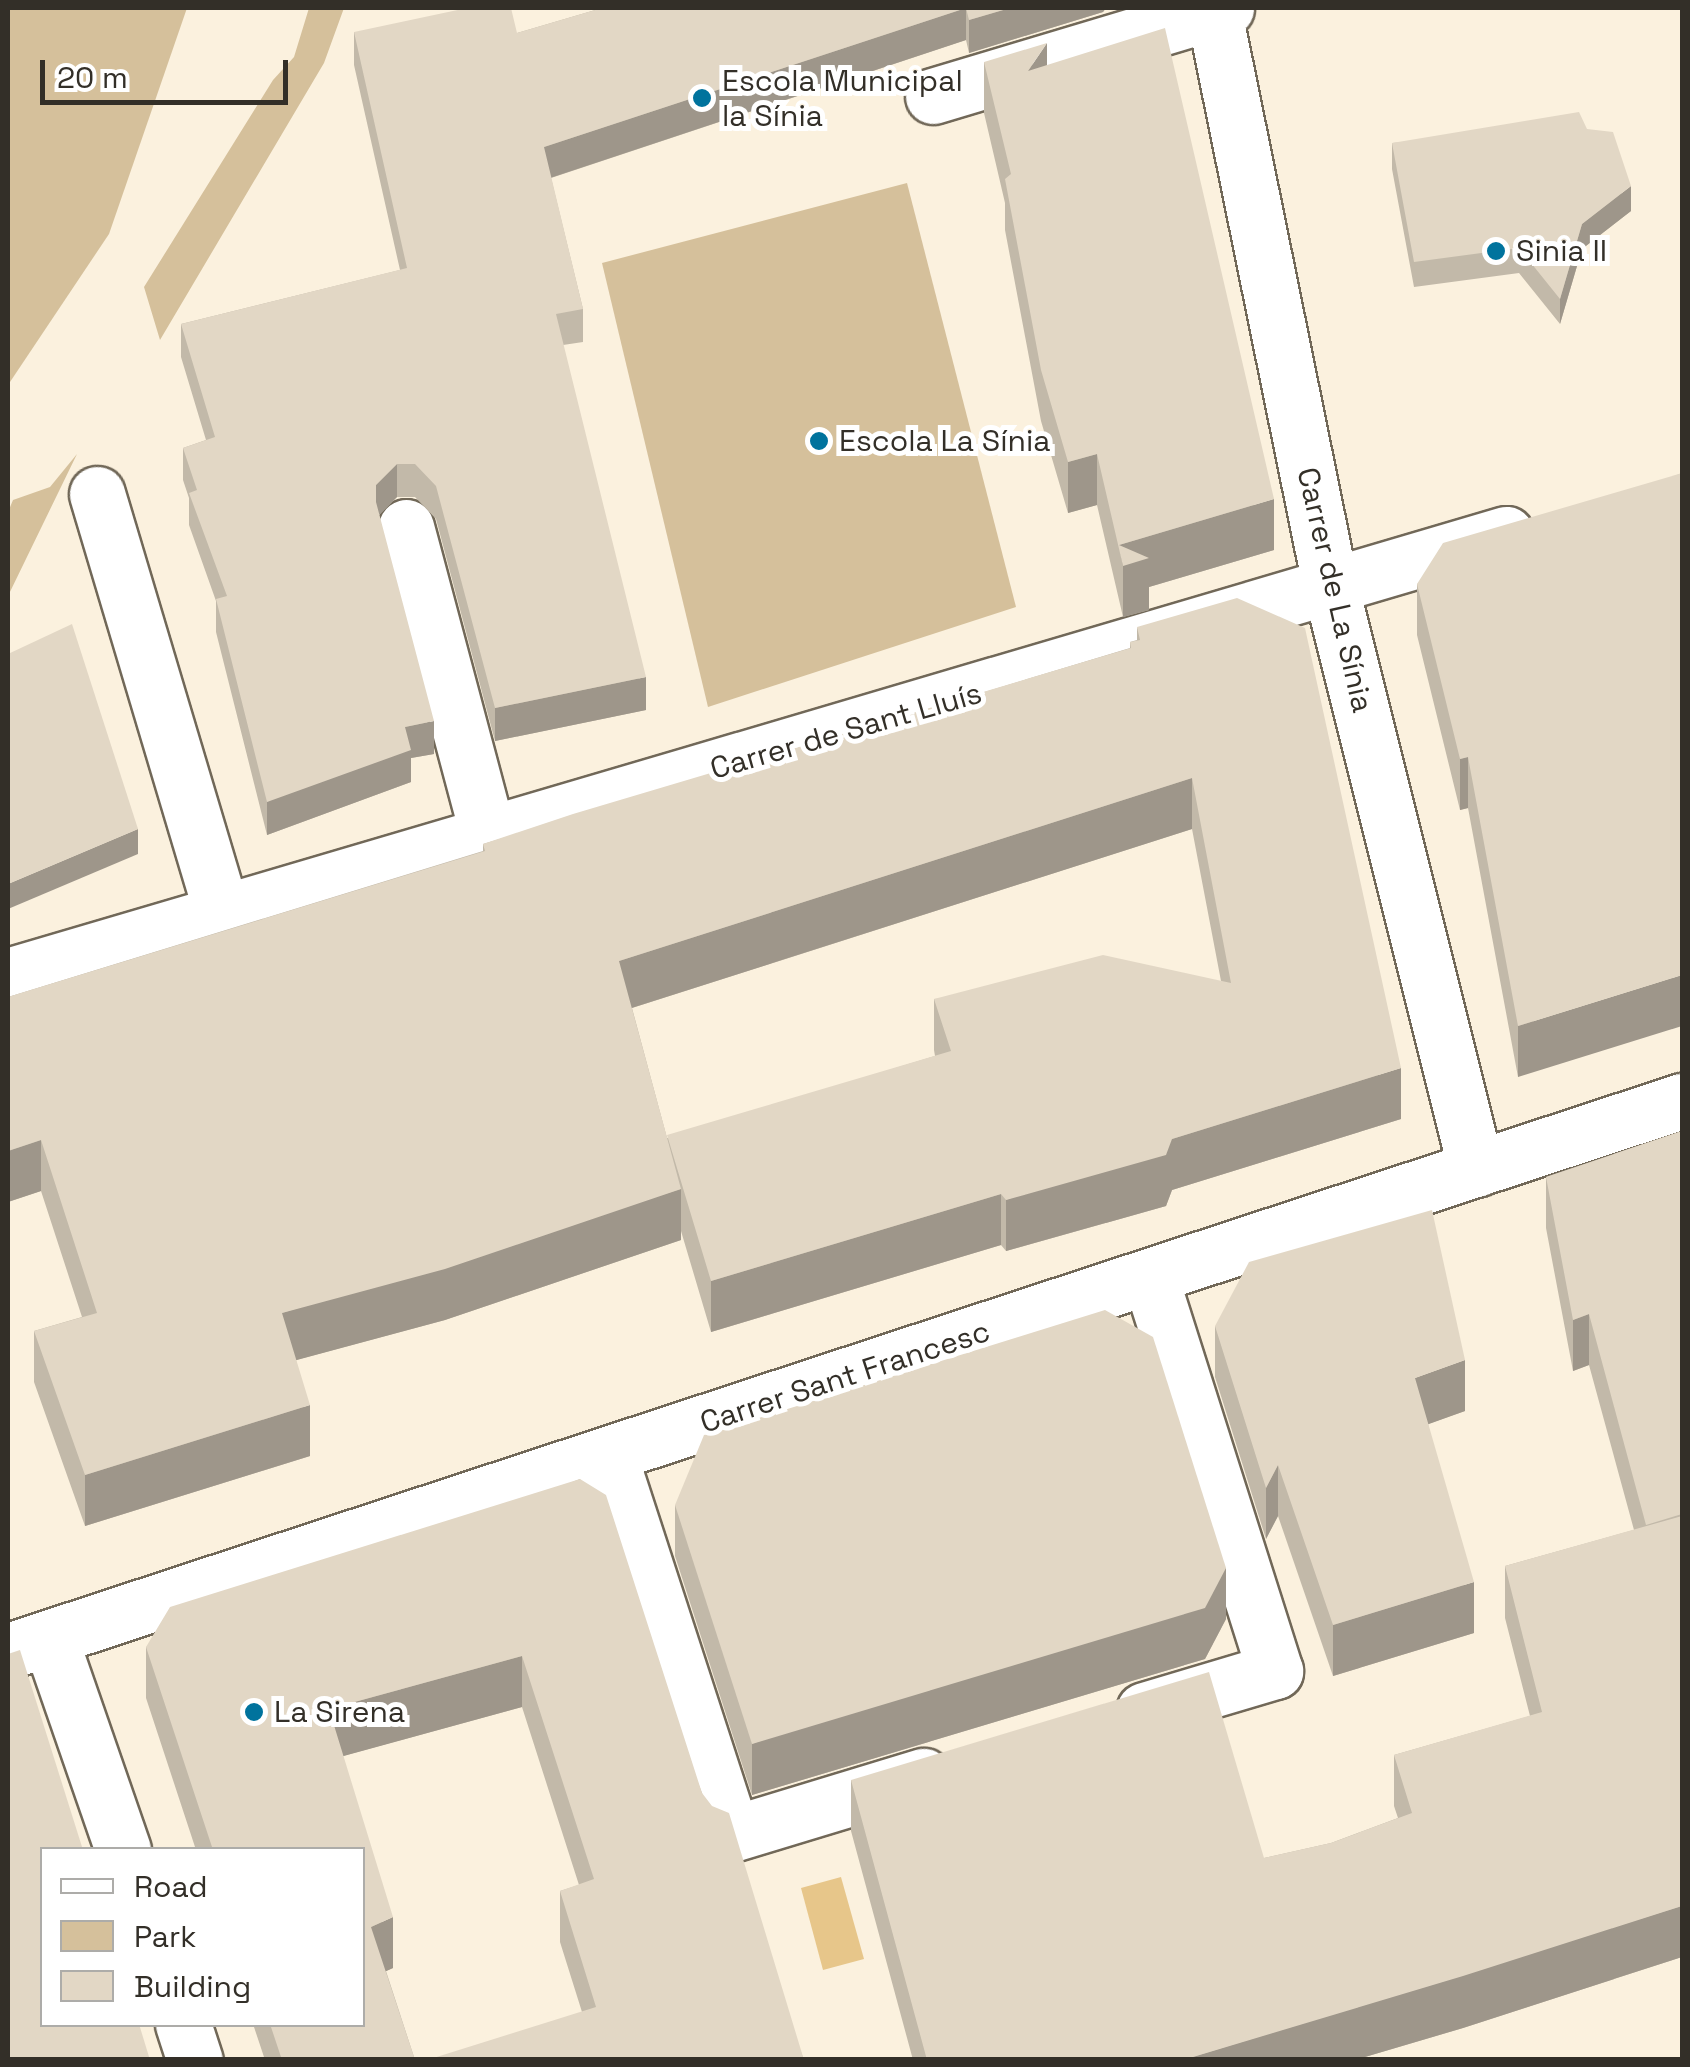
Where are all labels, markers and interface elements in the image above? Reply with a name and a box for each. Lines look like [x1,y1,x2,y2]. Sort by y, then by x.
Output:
scale bar [45,40,292,102]
text: 20 m [57,58,128,97]
place label: Escola Municipal la Sínia [722,63,963,134]
marker: Escola Municipal la Sínia [691,87,713,109]
place label: Sinia II [1516,233,1607,269]
marker: Sinia II [1485,240,1507,262]
place label: Escola La Sínia [839,423,1051,459]
marker: Escola La Sínia [808,430,830,452]
street label: Carrer de La Sínia [1289,464,1381,716]
street label: Carrer de Sant Lluís [706,675,986,787]
street label: Carrer Sant Francesc [696,1313,994,1441]
place label: La Sirena [274,1694,405,1730]
marker: La Sirena [243,1701,265,1723]
legend [40,1847,365,2027]
text: Road [134,1867,208,1906]
text: Park [134,1917,196,1956]
text: Building [134,1967,251,2006]

